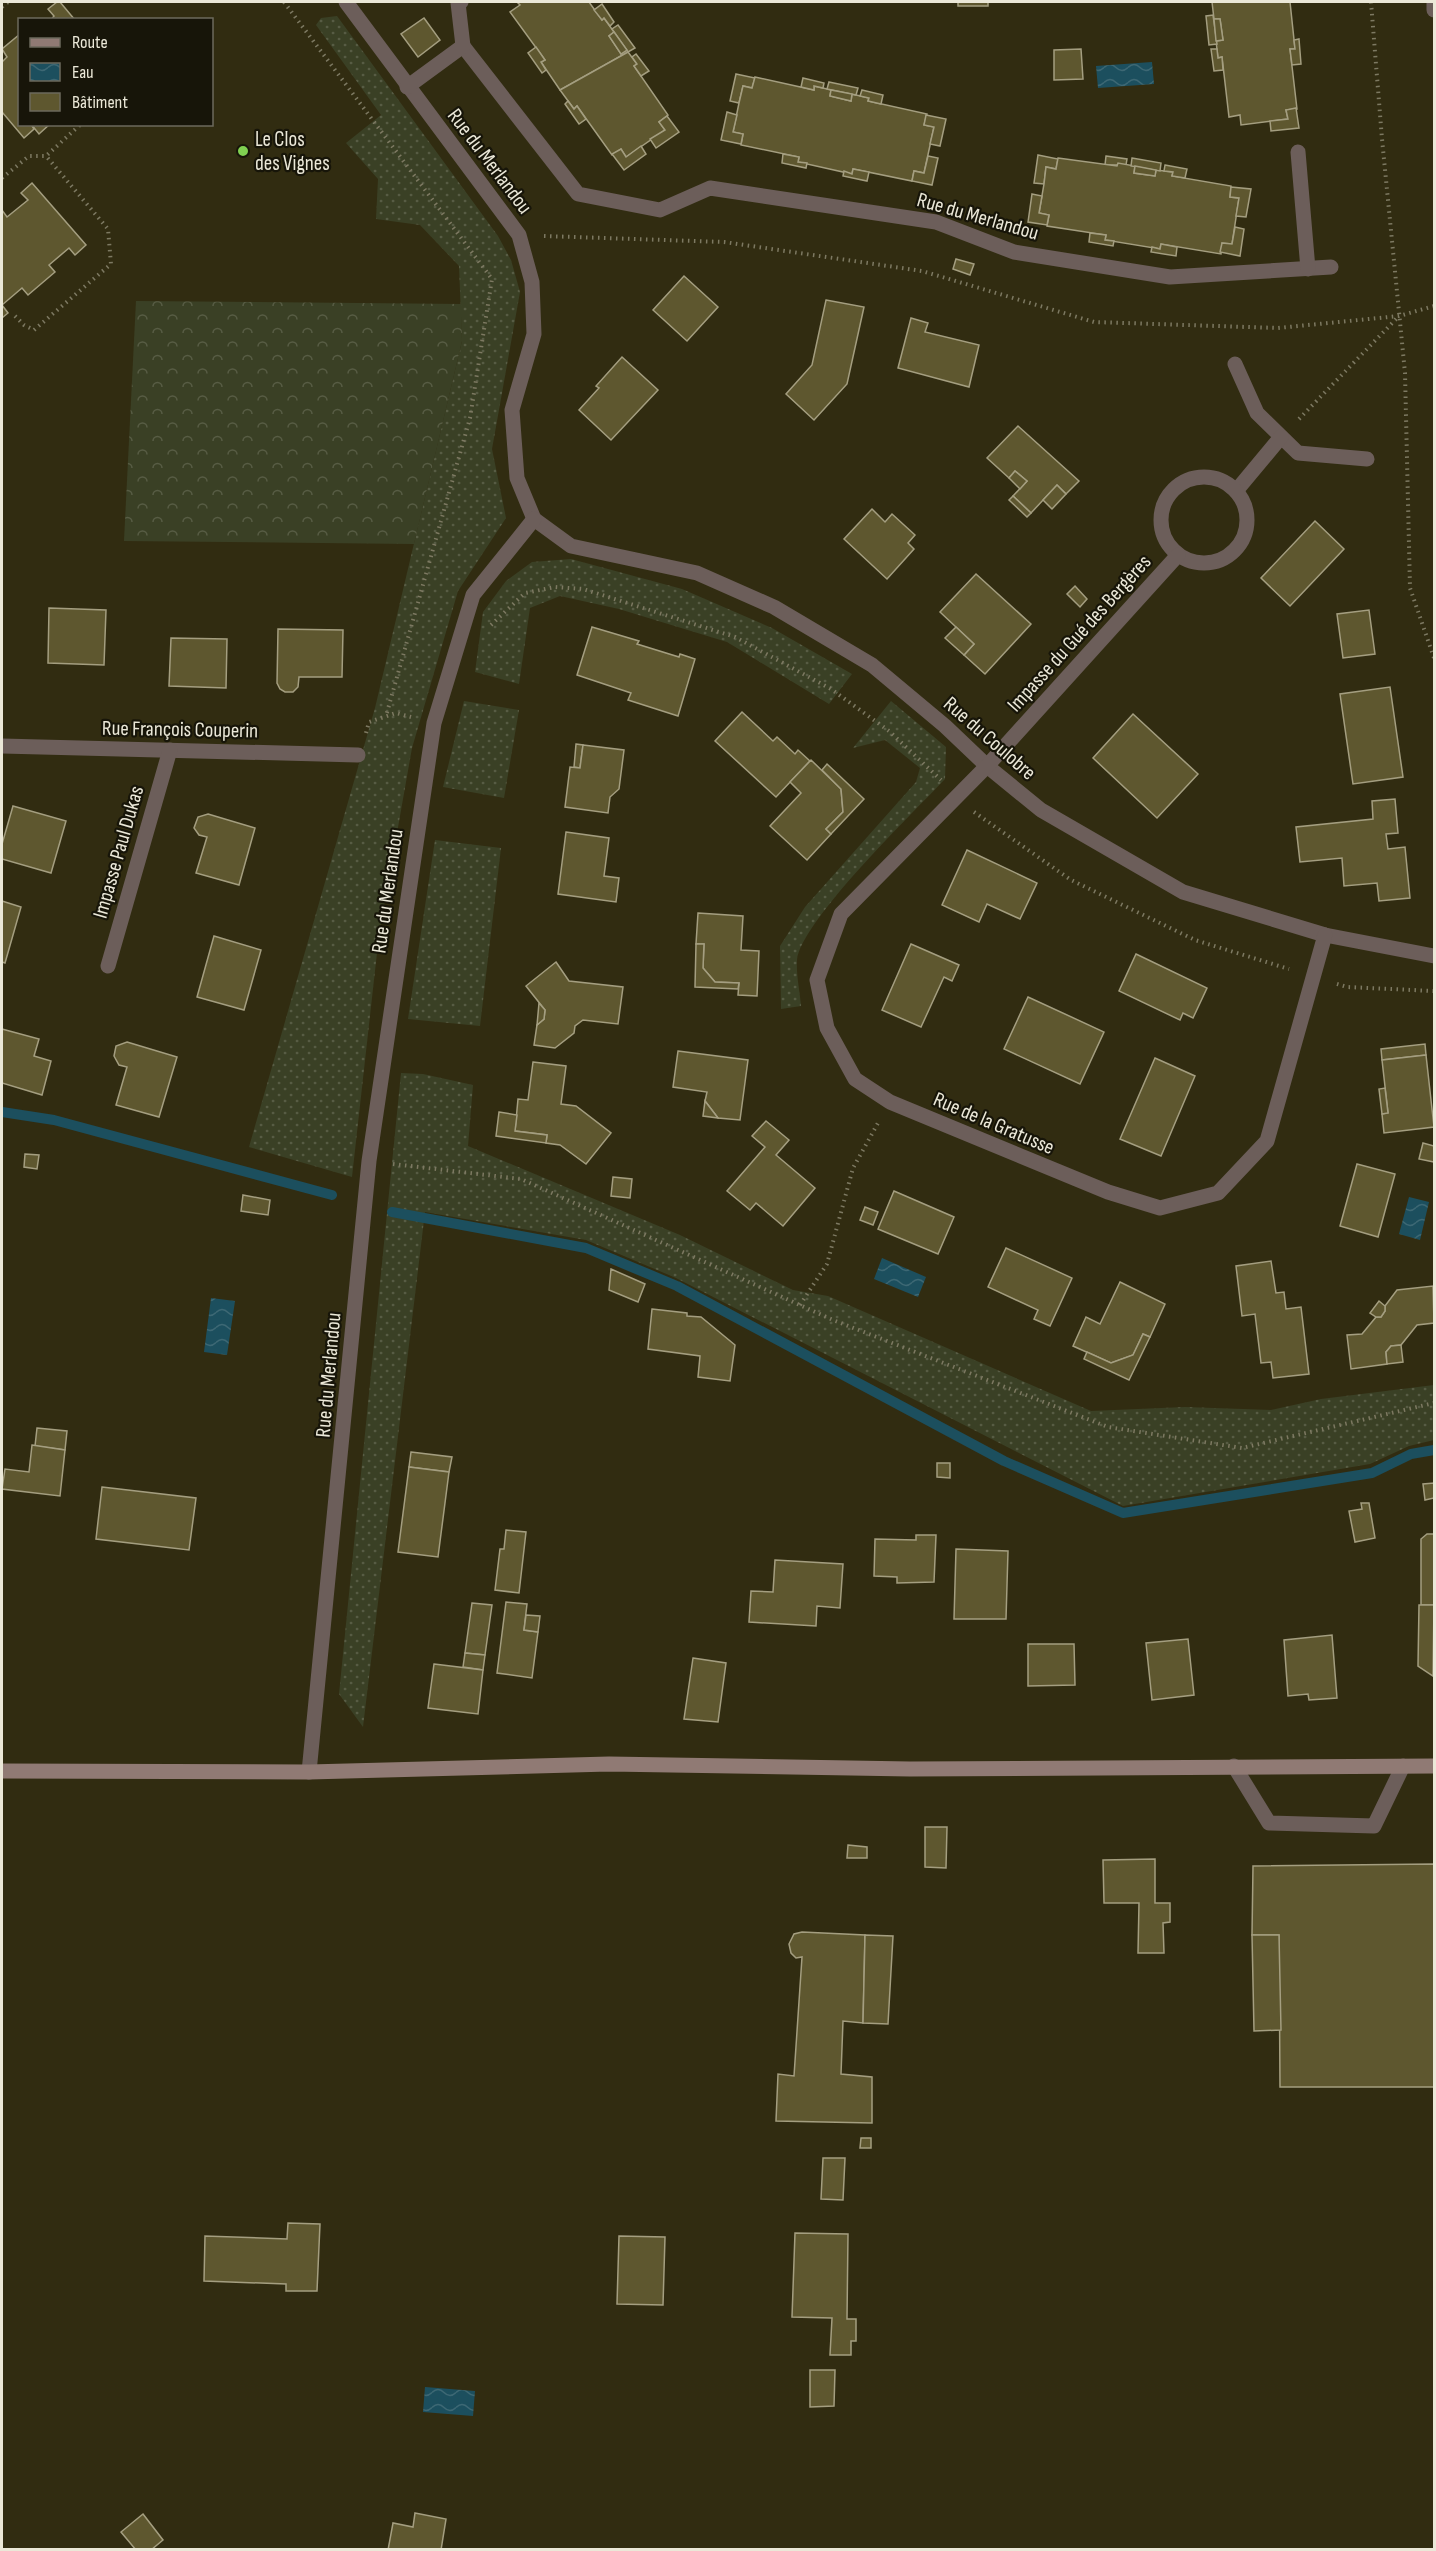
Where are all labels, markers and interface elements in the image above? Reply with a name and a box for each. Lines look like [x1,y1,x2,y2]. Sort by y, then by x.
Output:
legend [18,18,213,126]
text: Route [72,32,108,53]
text: Eau [72,62,94,83]
text: Bâtiment [72,92,128,113]
street label: Rue du Merlandou [442,104,537,219]
place label: Le Clos des Vignes [255,127,330,176]
marker: Le Clos des Vignes [236,144,250,158]
street label: Rue du Merlandou [914,187,1042,246]
street label: Impasse du Gué des Bergères [1002,550,1157,717]
street label: Rue du Coulobre [938,692,1041,785]
street label: Rue François Couperin [102,716,258,743]
street label: Impasse Paul Dukas [88,783,149,921]
street label: Rue du Merlandou [366,827,409,955]
street label: Rue de la Gratusse [930,1087,1058,1160]
street label: Rue du Merlandou [311,1312,346,1439]

